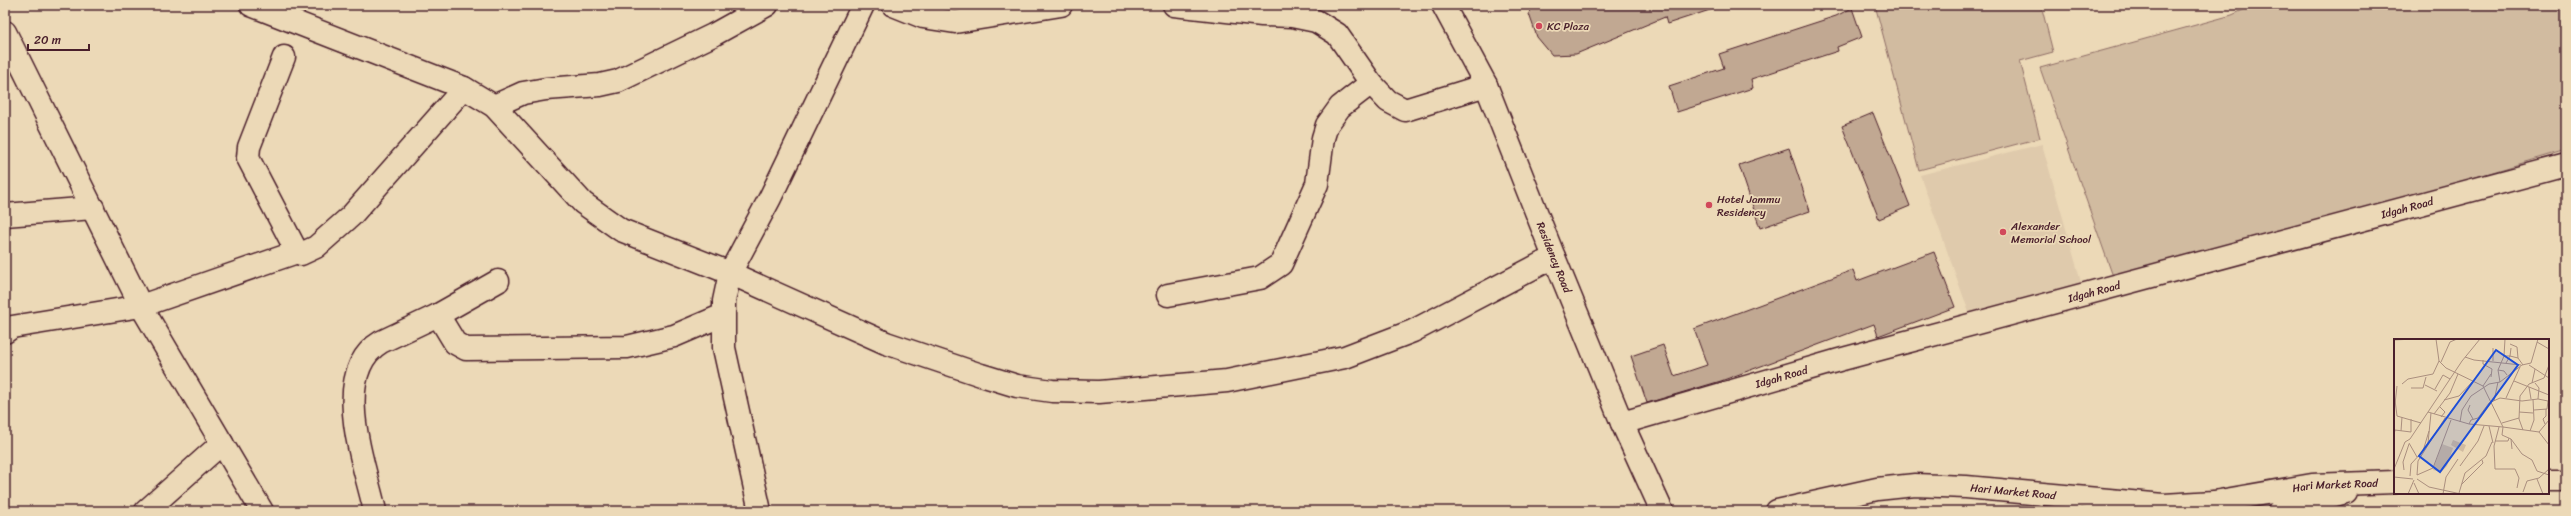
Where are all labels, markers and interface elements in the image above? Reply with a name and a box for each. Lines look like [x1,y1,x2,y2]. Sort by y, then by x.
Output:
place label: KC Plaza [1547,17,1590,36]
marker: KC Plaza [1534,21,1544,31]
scale bar [28,26,89,52]
text: 20 m [34,29,61,51]
place label: Hotel Jammu Residency [1717,190,1780,222]
street label: Idgah Road [2378,192,2437,225]
marker: Hotel Jammu Residency [1704,200,1714,210]
place label: Alexander Memorial School [2010,217,2092,249]
street label: Residency Road [1531,219,1577,297]
marker: Alexander Memorial School [1998,227,2008,237]
street label: Idgah Road [2065,276,2124,308]
inset map [2394,339,2549,494]
street label: Idgah Road [1752,360,1811,394]
street label: Hari Market Road [2291,474,2380,498]
street label: Hari Market Road [1969,478,2058,505]

